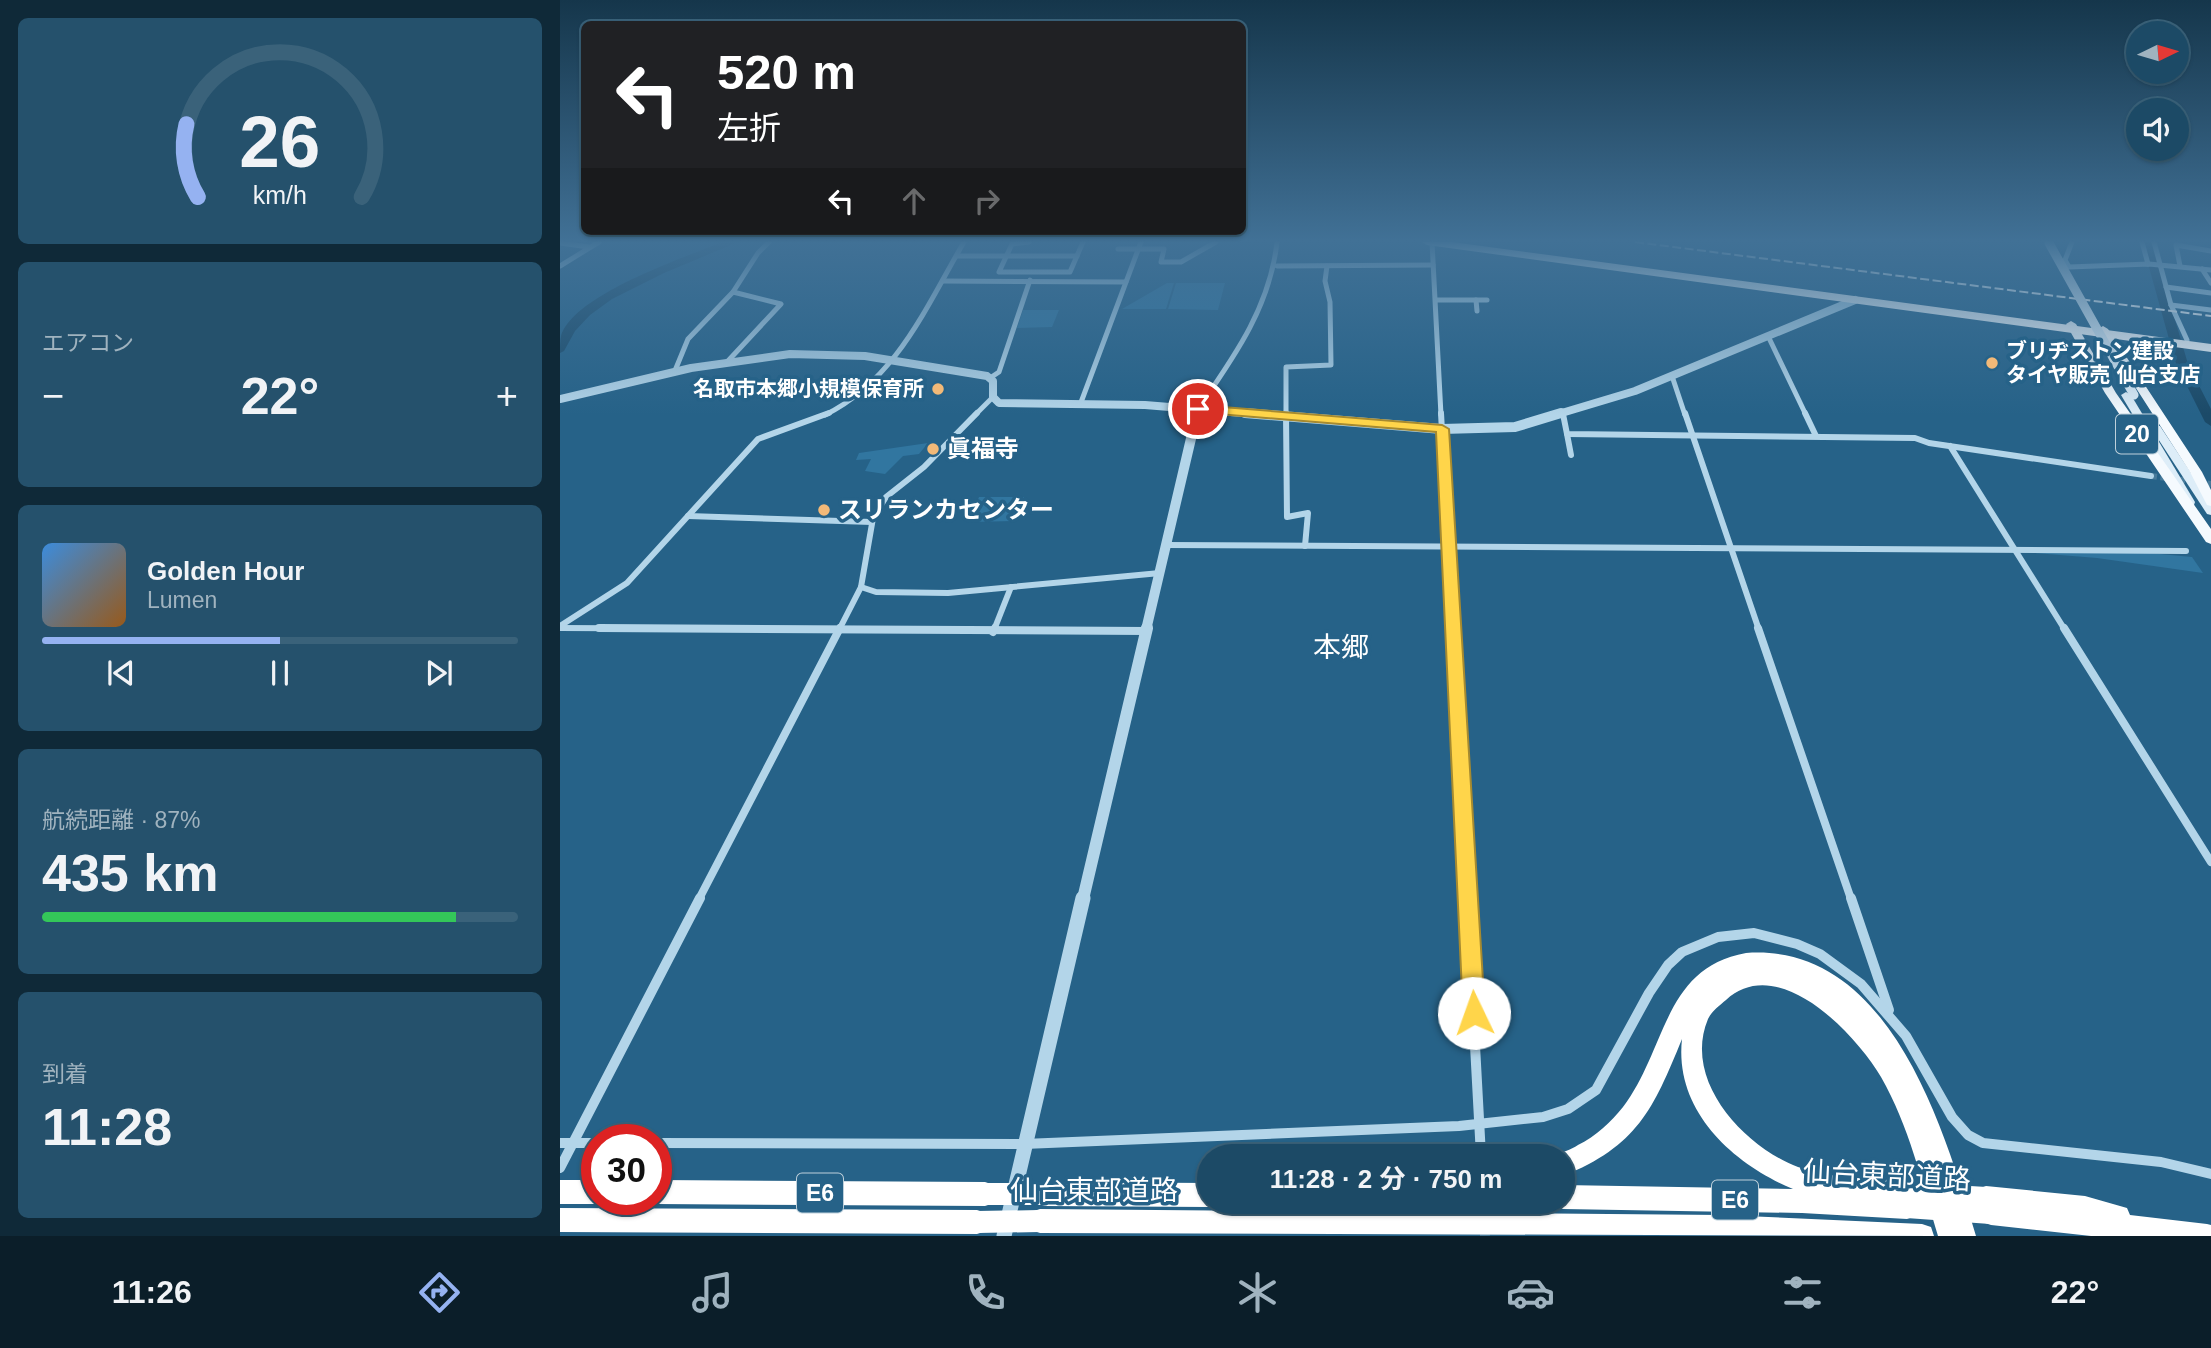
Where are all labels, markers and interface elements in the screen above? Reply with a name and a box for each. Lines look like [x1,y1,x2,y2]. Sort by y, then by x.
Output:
north arrow [2126,21,2189,84]
map controls [2126,21,2189,161]
text: 520 m [717,45,856,99]
icon: left [602,49,693,140]
button: sound [2126,98,2189,161]
text: 26 [240,101,320,182]
text: 左折 [717,110,781,146]
text: km/h [253,181,307,209]
icon: left [822,182,860,220]
icon: ahead [895,182,933,220]
icon: right [968,182,1006,220]
text: エアコン [42,330,134,356]
place label: ブリヂストン建設 タイヤ販売 仙台支店 [2006,339,2200,386]
marker: ブリヂストン建設 タイヤ販売 仙台支店 [1984,355,2000,371]
text: 22° [241,367,319,425]
text: − [42,375,64,417]
text: + [496,375,518,417]
place label: 名取市本郷小規模保育所 [693,377,924,400]
pin [1168,379,1228,439]
marker: 名取市本郷小規模保育所 [930,381,946,397]
icon: arrive [1179,390,1217,428]
road number: 20 [2116,414,2158,454]
place label: 眞福寺 [947,435,1019,462]
marker: 眞福寺 [925,441,941,457]
place label: スリランカセンター [838,496,1054,523]
marker: スリランカセンター [816,502,832,518]
text: Golden Hour [147,556,304,586]
text: Lumen [147,587,217,613]
district label: 本郷 [1313,632,1369,663]
icon: previous [102,654,140,692]
icon: pause [261,654,299,692]
icon: next [420,654,458,692]
text: 航続距離 · 87% [42,807,200,833]
text: 435 km [42,844,218,902]
position arrow [1437,976,1511,1050]
text: 到着 [42,1061,88,1087]
text: 11:28 [42,1098,172,1156]
speed limit sign: 30 [581,1124,672,1215]
street label: 仙台東部道路 [1802,1156,1972,1195]
text: 11:28 · 2 分 · 750 m [1270,1164,1502,1194]
road number: E6 [797,1174,843,1212]
street label: 仙台東部道路 [1010,1175,1178,1206]
road number: E6 [1712,1180,1758,1219]
icon: directions [415,1268,464,1317]
icon: music [688,1268,737,1317]
icon: phone [961,1268,1010,1317]
icon: climate [1233,1268,1282,1317]
icon: car [1506,1268,1555,1317]
icon: filters [1778,1268,1827,1317]
text: 11:26 [112,1274,192,1310]
text: 22° [2051,1274,2099,1310]

